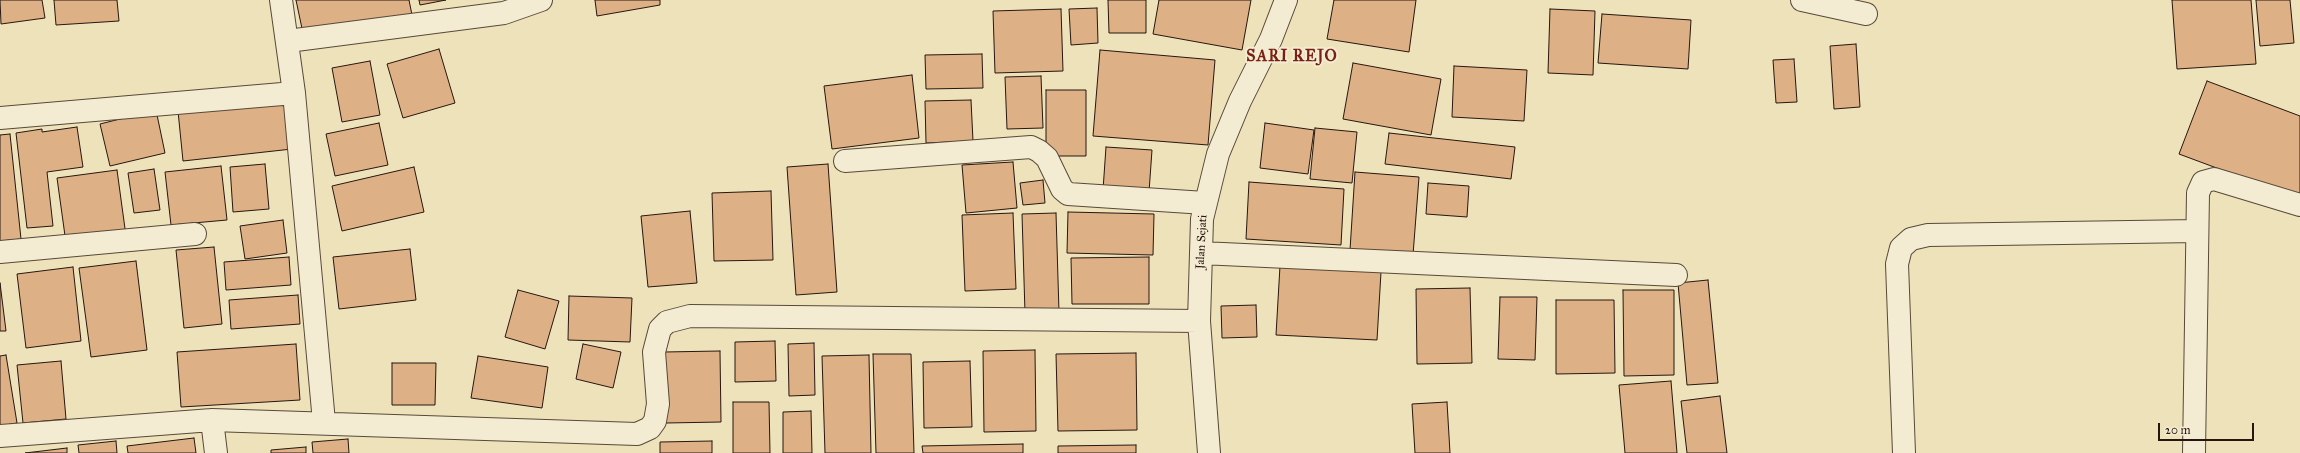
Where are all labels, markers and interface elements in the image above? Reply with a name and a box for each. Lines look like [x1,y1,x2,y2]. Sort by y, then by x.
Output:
district label: SARI REJO [1246,47,1338,67]
street label: Jalan Sejati [1193,214,1211,270]
scale bar [2160,415,2256,441]
text: 20 m [2165,423,2191,437]

